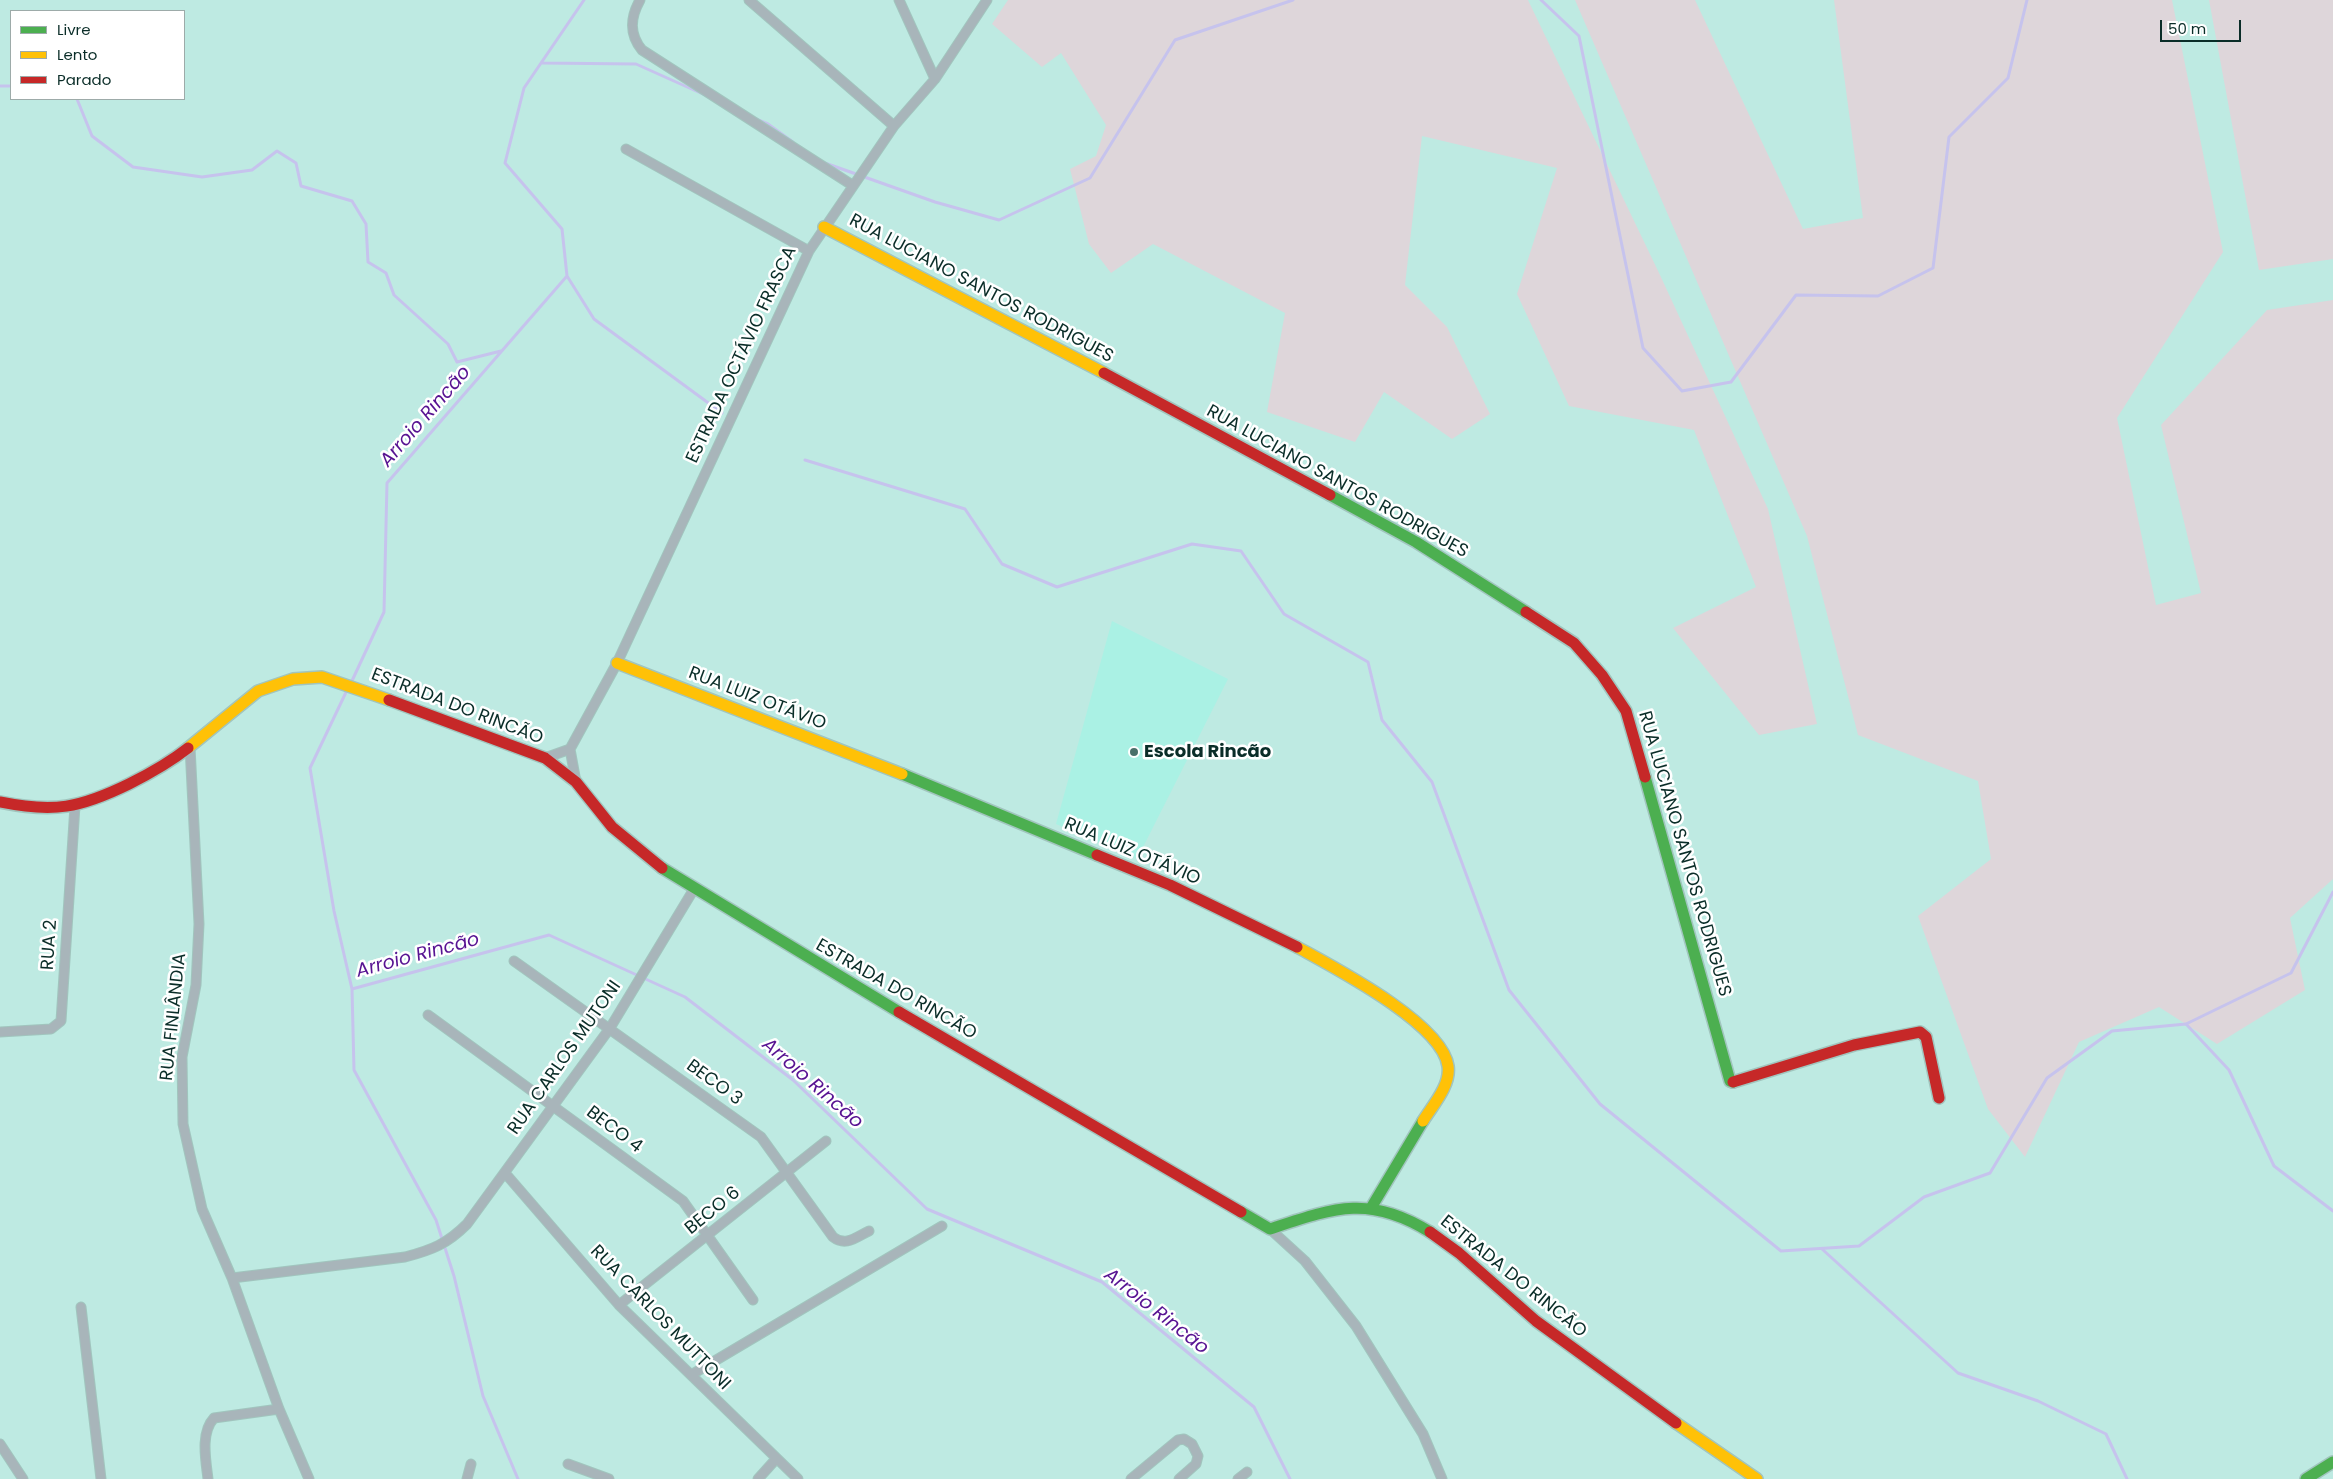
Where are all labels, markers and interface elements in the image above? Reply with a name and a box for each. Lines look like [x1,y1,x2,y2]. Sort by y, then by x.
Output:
legend [10,10,185,100]
scale bar [2163,10,2244,42]
text: 50 m [2168,18,2206,39]
text: Livre [57,19,90,40]
text: Lento [57,44,97,65]
text: Parado [57,69,111,90]
street label: RUA LUCIANO SANTOS RODRIGUES [845,210,1117,368]
street label: ESTRADA OCTÁVIO FRASCA [682,243,802,467]
water label: Arroio Rincão [376,362,476,472]
street label: RUA LUCIANO SANTOS RODRIGUES [1202,401,1472,563]
street label: RUA LUIZ OTÁVIO [685,663,829,735]
street label: ESTRADA DO RINCÃO [368,664,546,750]
street label: RUA LUCIANO SANTOS RODRIGUES [1633,709,1735,999]
place label: Escola Rincão [1144,741,1271,763]
marker: Escola Rincão [1128,746,1140,758]
street label: RUA LUIZ OTÁVIO [1061,814,1203,890]
street label: RUA 2 [37,919,63,971]
water label: Arroio Rincão [354,929,482,983]
street label: ESTRADA DO RINCÃO [812,935,980,1045]
street label: RUA FINLÂNDIA [157,952,191,1082]
street label: RUA CARLOS MUTONI [504,977,626,1139]
water label: Arroio Rincão [757,1034,867,1134]
street label: BECO 3 [682,1056,746,1110]
street label: BECO 4 [582,1102,646,1158]
street label: BECO 6 [681,1182,745,1240]
street label: ESTRADA DO RINCÃO [1435,1211,1591,1343]
street label: RUA CARLOS MUTTONI [585,1241,735,1395]
water label: Arroio Rincão [1099,1264,1213,1360]

